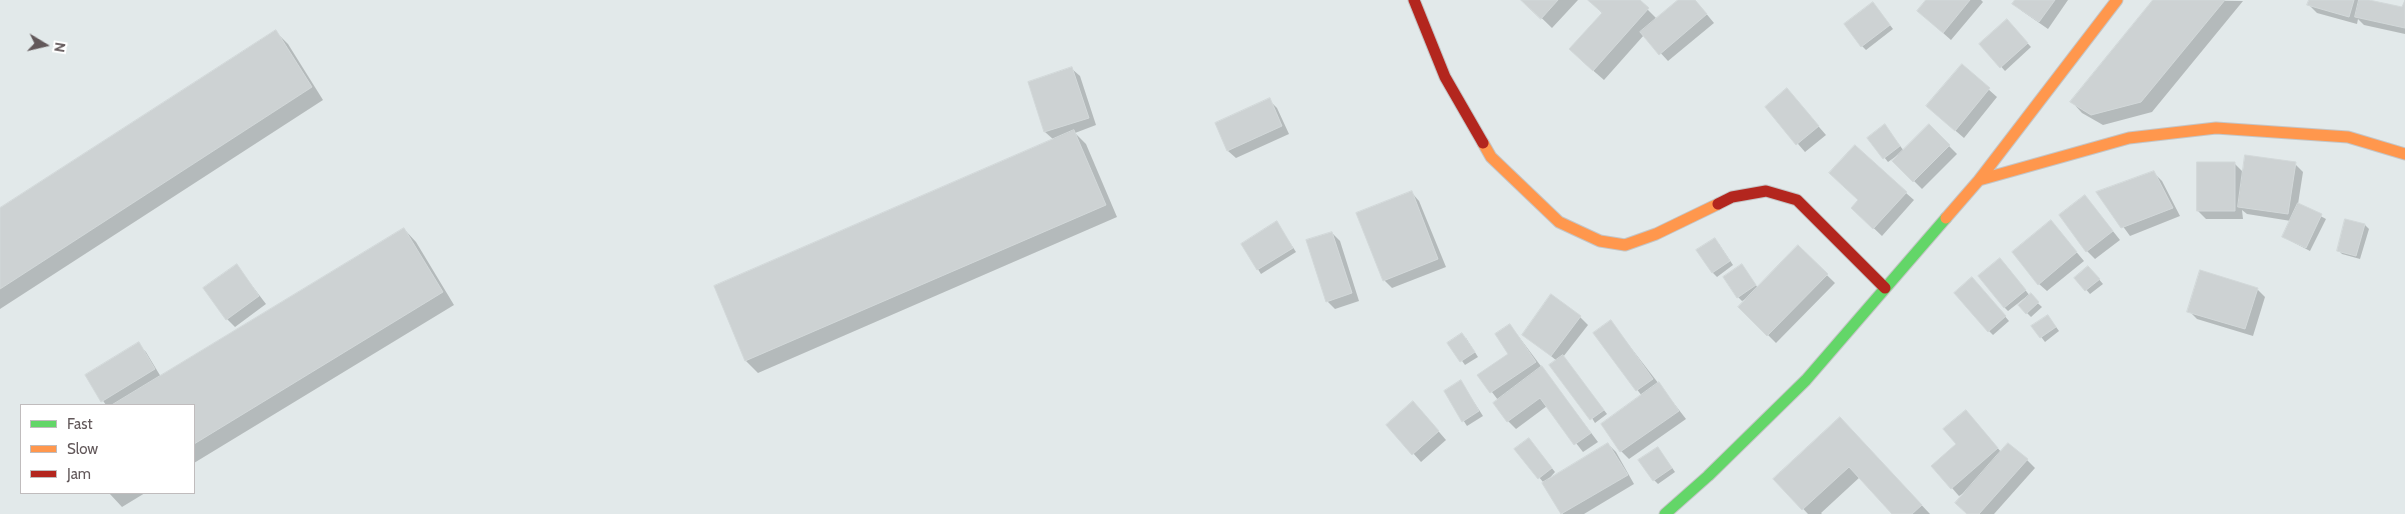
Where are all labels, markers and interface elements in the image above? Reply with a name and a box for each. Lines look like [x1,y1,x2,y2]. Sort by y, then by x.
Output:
north arrow [20,20,70,70]
text: N [50,41,69,54]
legend [20,404,195,494]
text: Fast [67,415,92,433]
text: Slow [67,440,98,458]
text: Jam [67,465,91,483]

